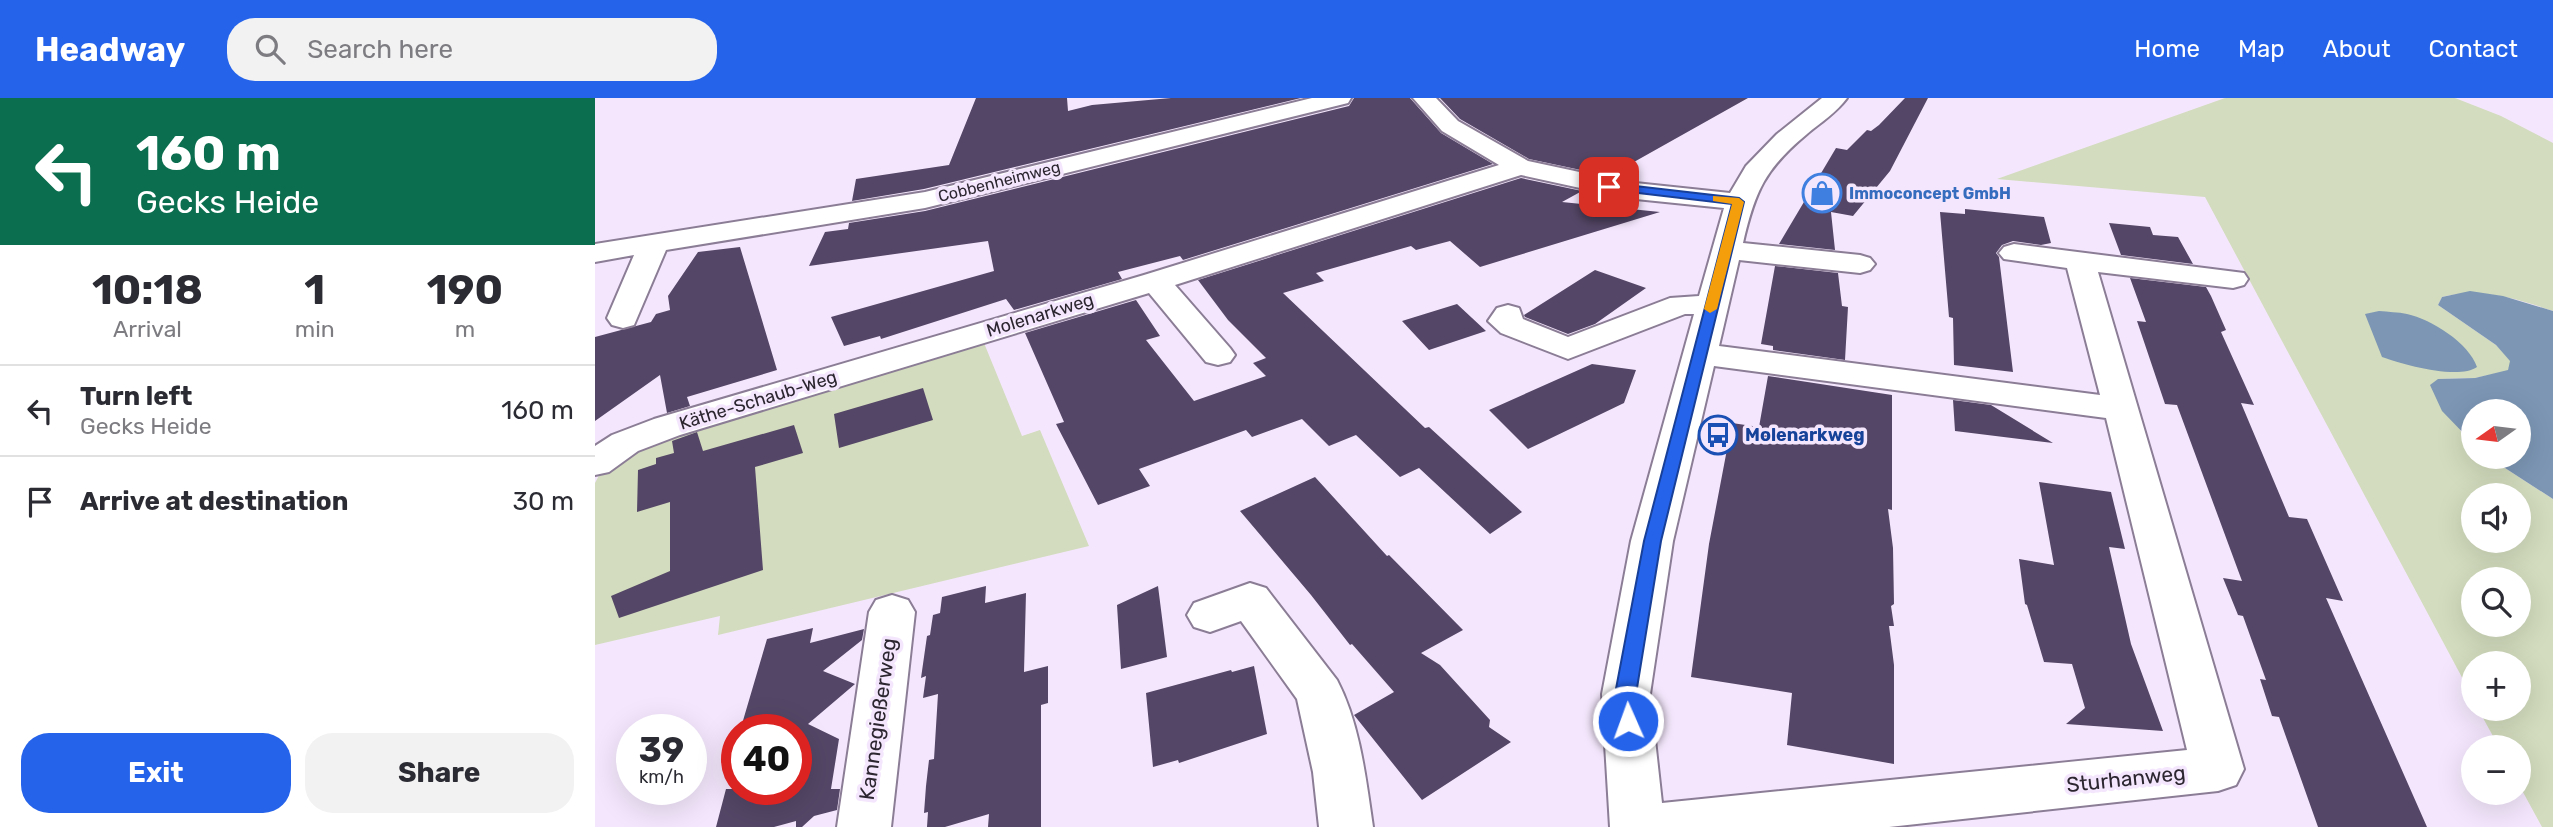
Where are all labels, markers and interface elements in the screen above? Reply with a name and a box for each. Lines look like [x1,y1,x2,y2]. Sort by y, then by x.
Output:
search box [227,18,717,81]
text: Headway [35,30,185,69]
icon: search [251,30,289,68]
text: Search here [307,34,453,65]
text: Home [2134,35,2200,63]
text: Map [2238,35,2285,63]
text: About [2323,35,2391,63]
text: Contact [2429,35,2518,63]
text: 160 m [136,124,281,182]
icon: left [21,126,112,217]
street label: Cobbenheimweg [936,157,1062,206]
pin [1579,157,1639,217]
icon: arrive [1590,168,1628,206]
shop icon: Immoconcept GmbH [1801,172,1843,214]
text: Gecks Heide [136,183,319,221]
place label: Immoconcept GmbH [1849,184,2011,203]
text: 10:18 [92,265,203,315]
text: 1 [304,265,325,315]
text: 190 [427,265,503,315]
street label: Molenarkweg [984,288,1096,342]
text: Arrival [113,315,182,343]
text: min [295,315,335,343]
text: m [455,315,475,343]
street label: Käthe-Schaub-Weg [676,366,840,434]
text: Turn left [80,381,192,412]
icon: left [21,392,59,430]
text: 160 m [501,395,574,426]
north arrow [2461,399,2531,469]
map controls [2461,399,2531,805]
text: Gecks Heide [80,412,212,440]
bus stop icon: Molenarkweg [1697,414,1739,456]
place label: Molenarkweg [1745,424,1865,446]
icon: arrive [21,483,59,521]
button: sound [2461,483,2531,553]
text: Arrive at destination [80,486,348,517]
text: 30 m [512,486,574,517]
button: search [2461,567,2531,637]
street label: Kannegießerweg [854,636,901,802]
button: + [2461,651,2531,721]
position arrow [1591,684,1665,758]
speed limit sign: 40 [721,714,812,805]
text: 39 [639,729,684,771]
button: Exit [21,733,291,813]
button: Share [305,733,574,813]
button: − [2461,735,2531,805]
street label: Sturhanweg [2065,760,2187,797]
text: km/h [639,766,684,788]

